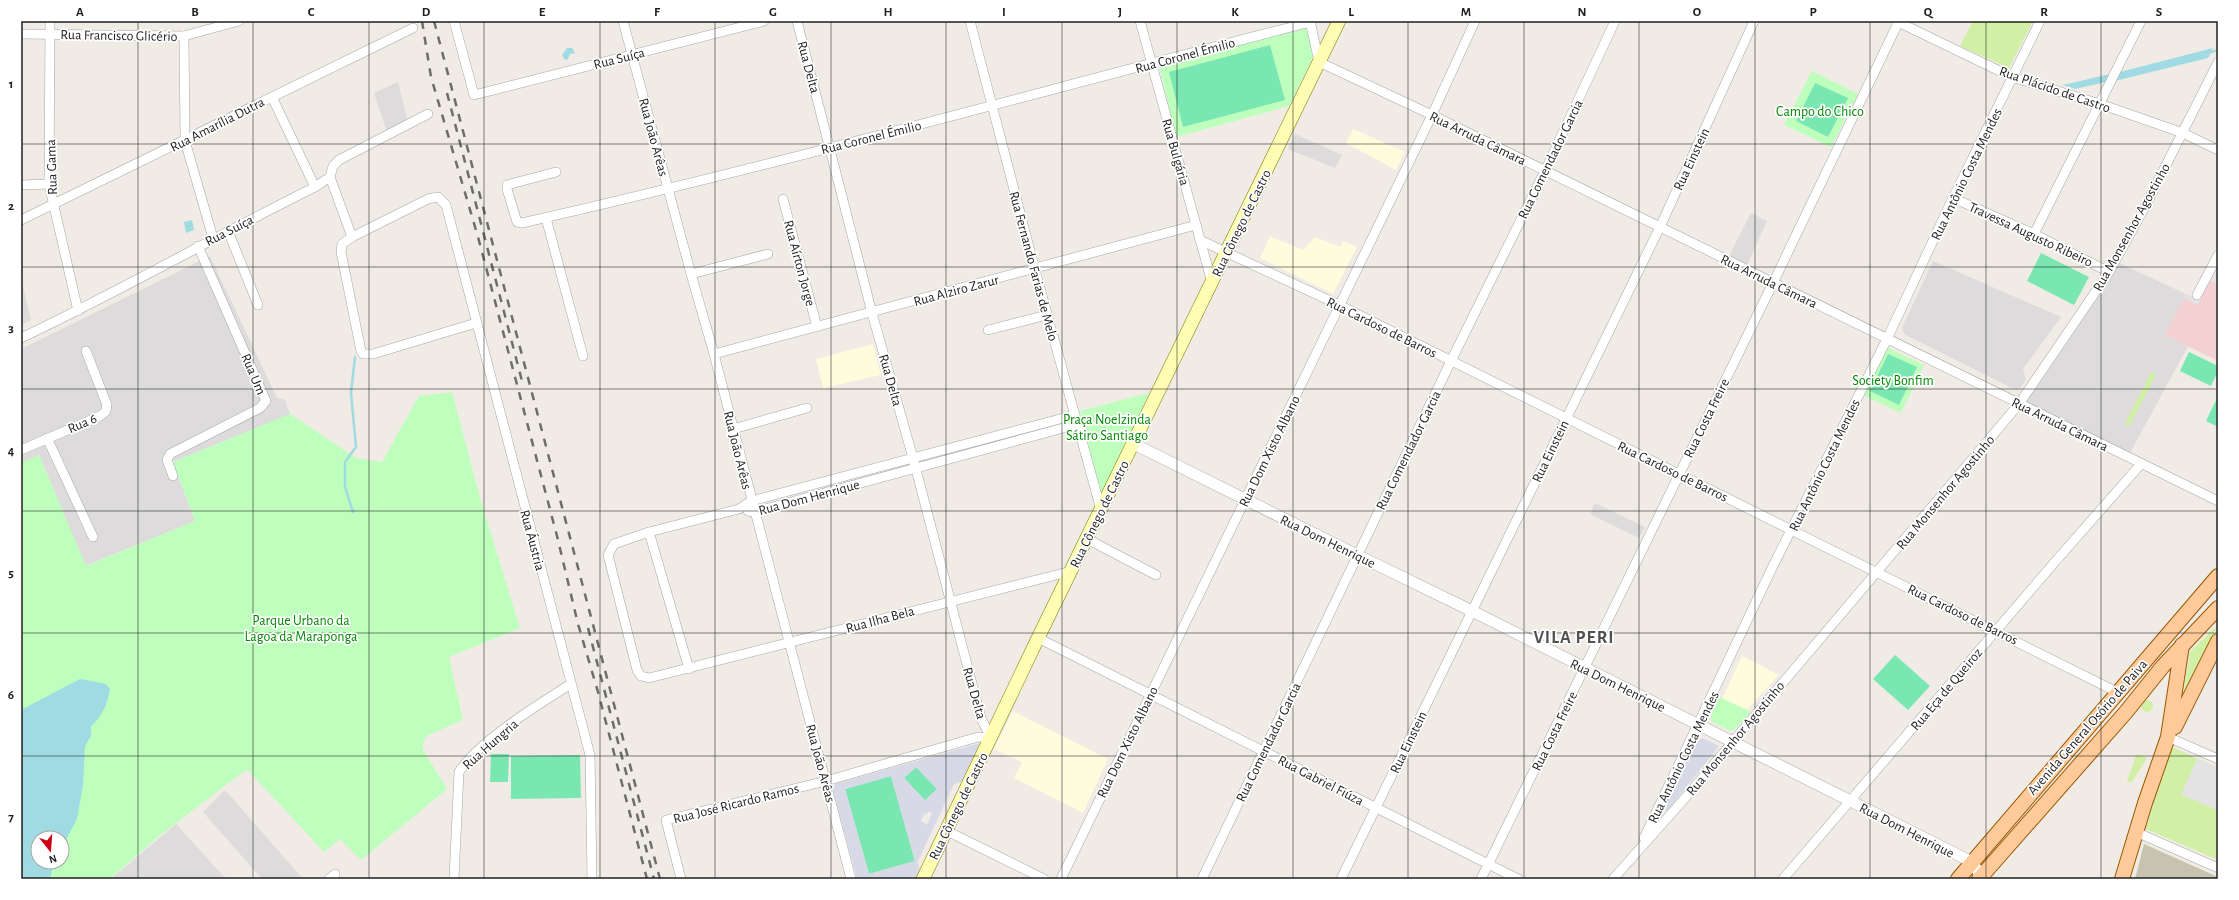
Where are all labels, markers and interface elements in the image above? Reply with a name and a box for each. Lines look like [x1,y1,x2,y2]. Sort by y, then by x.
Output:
text: A [76,6,84,19]
text: B [191,6,199,19]
text: C [308,6,315,19]
text: D [422,6,431,19]
text: E [539,6,546,19]
text: F [654,6,661,19]
text: G [769,6,777,19]
text: H [883,6,893,19]
text: I [1002,6,1006,19]
text: J [1118,6,1122,19]
text: K [1231,6,1239,19]
text: L [1348,6,1354,19]
text: M [1461,6,1471,19]
text: N [1577,6,1587,19]
text: O [1693,6,1702,19]
text: P [1809,6,1817,19]
text: Q [1924,6,1934,19]
text: R [2040,6,2048,19]
text: S [2156,6,2163,19]
street label: Rua Francisco Glicério [60,28,178,44]
street label: Rua Coronel Émilio [1133,33,1237,76]
street label: Rua Delta [794,40,822,95]
street label: Rua Suíça [592,46,647,72]
street label: Rua Plácido de Castro [1997,64,2112,116]
text: 1 [9,78,13,91]
street label: Rua Amarília Dutra [168,95,267,155]
street label: Rua João Arêas [636,97,670,178]
street label: Rua Comendador Garcia [1516,97,1586,221]
park label: Campo do Chico [1776,105,1864,119]
street label: Rua Antônio Costa Mendes [1929,106,2005,243]
street label: Rua Arruda Câmara [1427,109,1529,169]
street label: Rua Coronel Émilio [819,116,923,157]
street label: Rua Bulgária [1159,117,1191,188]
street label: Rua Einstein [1671,126,1712,193]
street label: Rua Gama [44,138,60,195]
street label: Rua Monsenhor Agostinho [2091,161,2173,294]
street label: Rua Cônego de Castro [1210,167,1274,279]
street label: Rua Fernando Farias de Melo [1006,190,1060,343]
text: 2 [8,200,14,213]
street label: Travessa Augusto Ribeiro [1966,200,2095,270]
street label: Rua Suíça [203,213,256,249]
street label: Rua Aírton Jorge [781,219,817,308]
street label: Rua Arruda Câmara [1718,252,1820,312]
street label: Rua Alziro Zarur [912,273,1001,309]
street label: Rua Cardoso de Barros [1324,295,1439,361]
text: 3 [8,322,14,335]
street label: Rua Um [238,352,268,397]
street label: Rua Delta [876,353,904,408]
park label: Society Bonfim [1852,374,1934,388]
street label: Rua Costa Freire [1682,376,1732,460]
street label: Rua Comendador Garcia [1374,388,1444,512]
street label: Rua Dom Xisto Albano [1237,393,1303,509]
street label: Rua Arruda Câmara [2009,395,2111,455]
street label: Rua Antônio Costa Mendes [1787,397,1863,534]
street label: Rua João Arêas [720,409,754,491]
street label: Rua 6 [66,412,99,436]
park label: Praça Noelzinda Sátiro Santiago [1063,413,1152,443]
street label: Rua Einstein [1530,418,1572,485]
street label: Rua Monsenhor Agostinho [1894,433,1997,552]
street label: Rua Cardoso de Barros [1615,439,1730,505]
text: 4 [8,445,15,458]
street label: Rua Cônego de Castro [1068,458,1132,570]
street label: Rua Dom Henrique [757,478,861,518]
street label: Rua Áustria [517,508,550,573]
street label: Rua Dom Henrique [1278,513,1377,571]
text: 5 [8,567,14,580]
street label: Rua Cardoso de Barros [1905,582,2020,648]
street label: Rua Ilha Bela [844,604,917,636]
park label: Parque Urbano da Lagoa da Maraponga [244,614,358,644]
district label: VILA PERI [1533,629,1615,647]
street label: Rua Eça de Queiroz [1908,646,1985,733]
street label: Rua Dom Henrique [1568,657,1667,715]
street label: Avenida General Osório de Paiva [2025,657,2151,798]
street label: Rua Delta [960,666,988,721]
street label: Rua Monsenhor Agostinho [1684,679,1787,798]
street label: Rua Comendador Garcia [1234,680,1304,804]
street label: Rua Dom Xisto Albano [1095,684,1161,800]
text: 6 [8,689,14,702]
street label: Rua Costa Freire [1530,689,1580,773]
street label: Rua Antônio Costa Mendes [1646,689,1722,826]
street label: Rua Einstein [1388,709,1430,776]
street label: Rua Hungria [460,717,521,772]
street label: Rua João Arêas [803,723,837,804]
street label: Rua Cônego de Castro [927,750,991,862]
street label: Rua Gabriel Fiúza [1275,753,1366,809]
street label: Rua José Ricardo Ramos [672,782,801,826]
street label: Rua Dom Henrique [1857,801,1956,861]
text: 7 [8,811,14,824]
north arrow [30,830,70,870]
text: N [48,853,58,865]

